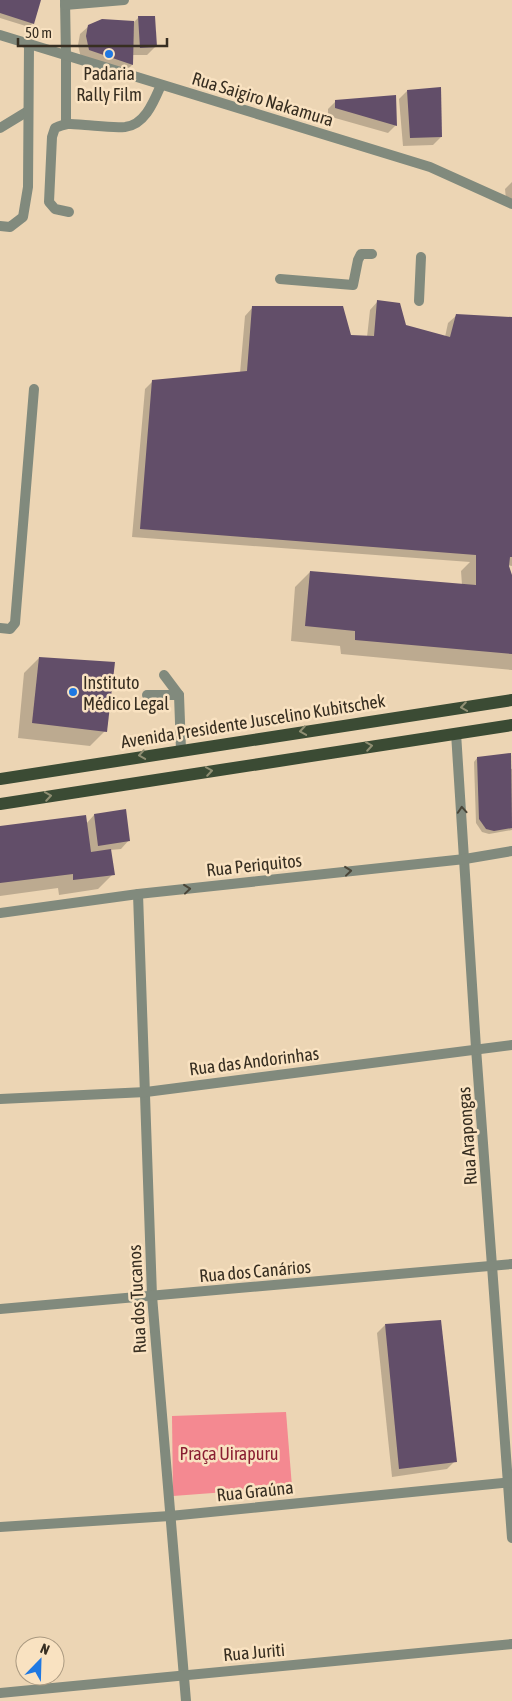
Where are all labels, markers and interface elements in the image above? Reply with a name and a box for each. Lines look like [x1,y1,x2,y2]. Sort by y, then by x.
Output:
scale bar [18,15,166,47]
text: 50 m [25,24,52,41]
marker: Padaria Rally Film [103,48,115,60]
place label: Padaria Rally Film [76,63,142,105]
street label: Rua Saigiro Nakamura [190,67,336,131]
place label: Instituto Médico Legal [83,672,169,714]
marker: Instituto Médico Legal [67,686,79,698]
street label: Avenida Presidente Juscelino Kubitschek [119,690,387,752]
one-way arrow [459,701,467,712]
one-way arrow [299,726,307,736]
one-way arrow [365,742,374,752]
one-way arrow [138,750,147,760]
one-way arrow [205,766,213,777]
one-way arrow [45,791,53,802]
one-way arrow [457,806,468,814]
street label: Rua Periquitos [205,850,303,880]
one-way arrow [344,866,352,877]
one-way arrow [183,884,191,895]
street label: Rua das Andorinhas [188,1043,320,1079]
street label: Rua Arapongas [453,1086,481,1186]
street label: Rua dos Tucanos [124,1244,150,1354]
street label: Rua dos Canários [198,1256,312,1286]
park label: Praça Uirapuru [180,1443,278,1464]
street label: Rua Graúna [216,1477,294,1505]
north arrow [15,1636,65,1686]
street label: Rua Juriti [222,1639,286,1665]
text: N [38,1640,52,1658]

